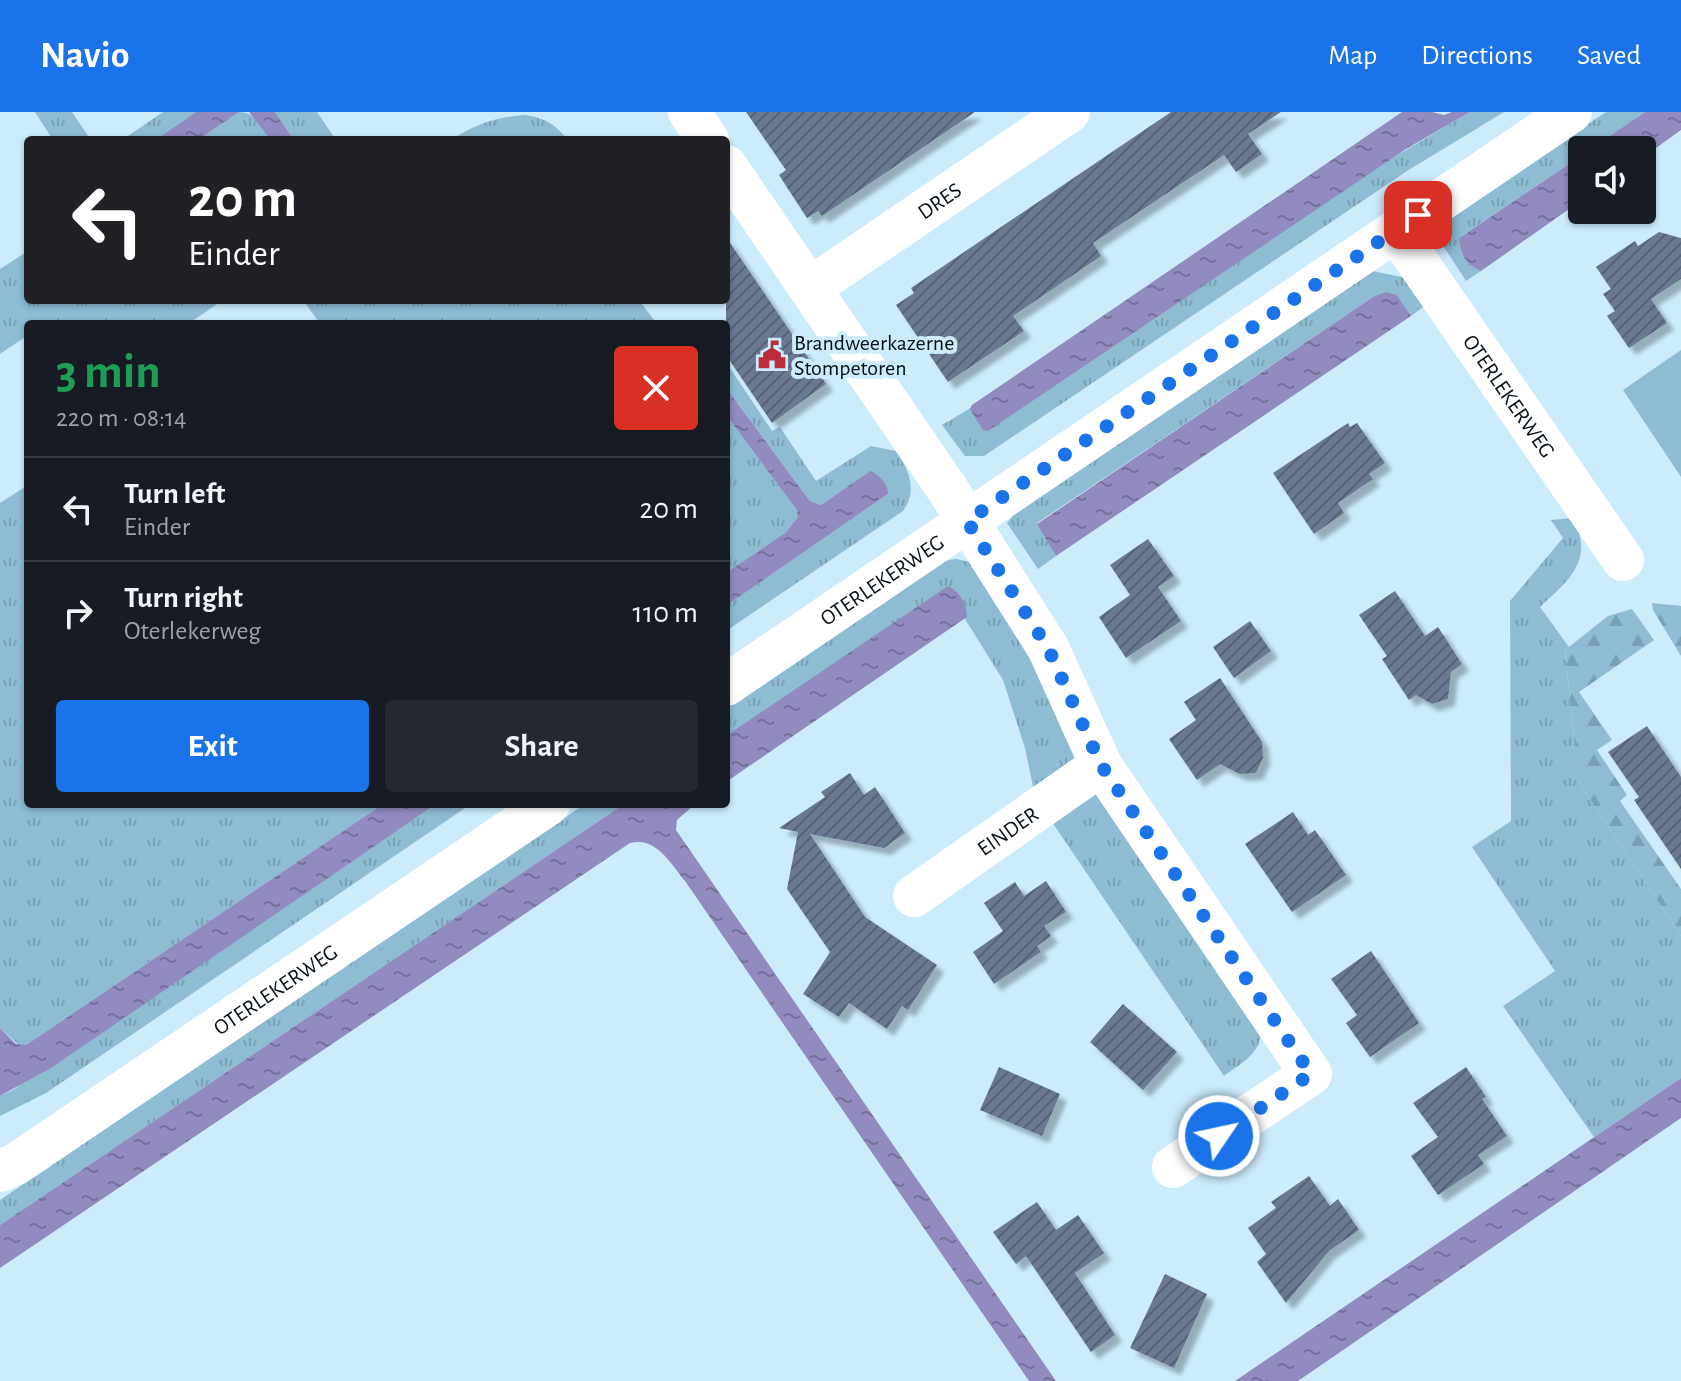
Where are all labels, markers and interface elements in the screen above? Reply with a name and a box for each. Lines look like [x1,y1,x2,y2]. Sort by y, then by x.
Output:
text: Navio [40,37,129,75]
text: Map [1328,42,1377,70]
text: Directions [1421,42,1533,70]
text: Saved [1577,42,1641,70]
map controls [1568,136,1656,224]
button: sound [1568,136,1656,224]
icon: left [56,168,160,272]
text: 20 m [188,171,297,227]
street label: DRES [914,179,965,224]
pin [1384,181,1452,249]
icon: arrive [1396,193,1440,237]
text: Einder [188,236,280,272]
street label: OTERLEKERWEG [1459,331,1559,462]
place label: Brandweerkazerne Stompetoren [794,332,954,379]
public building icon: Brandweerkazerne Stompetoren [757,340,787,370]
button: close [614,346,698,430]
text: 3 min [56,349,161,397]
text: 220 m · 08:14 [56,405,186,431]
text: Turn left [124,479,225,509]
icon: left [56,487,100,531]
text: 20 m [640,494,698,524]
text: Einder [124,514,190,540]
street label: OTERLEKERWEG [816,531,948,630]
text: Turn right [124,583,243,613]
icon: right [56,591,100,635]
text: 110 m [633,598,698,628]
text: Oterlekerweg [124,618,261,644]
button: Exit [56,700,369,792]
button: Share [385,700,698,792]
street label: EINDER [974,803,1042,860]
street label: OTERLEKERWEG [210,940,341,1039]
position arrow [1177,1094,1261,1178]

